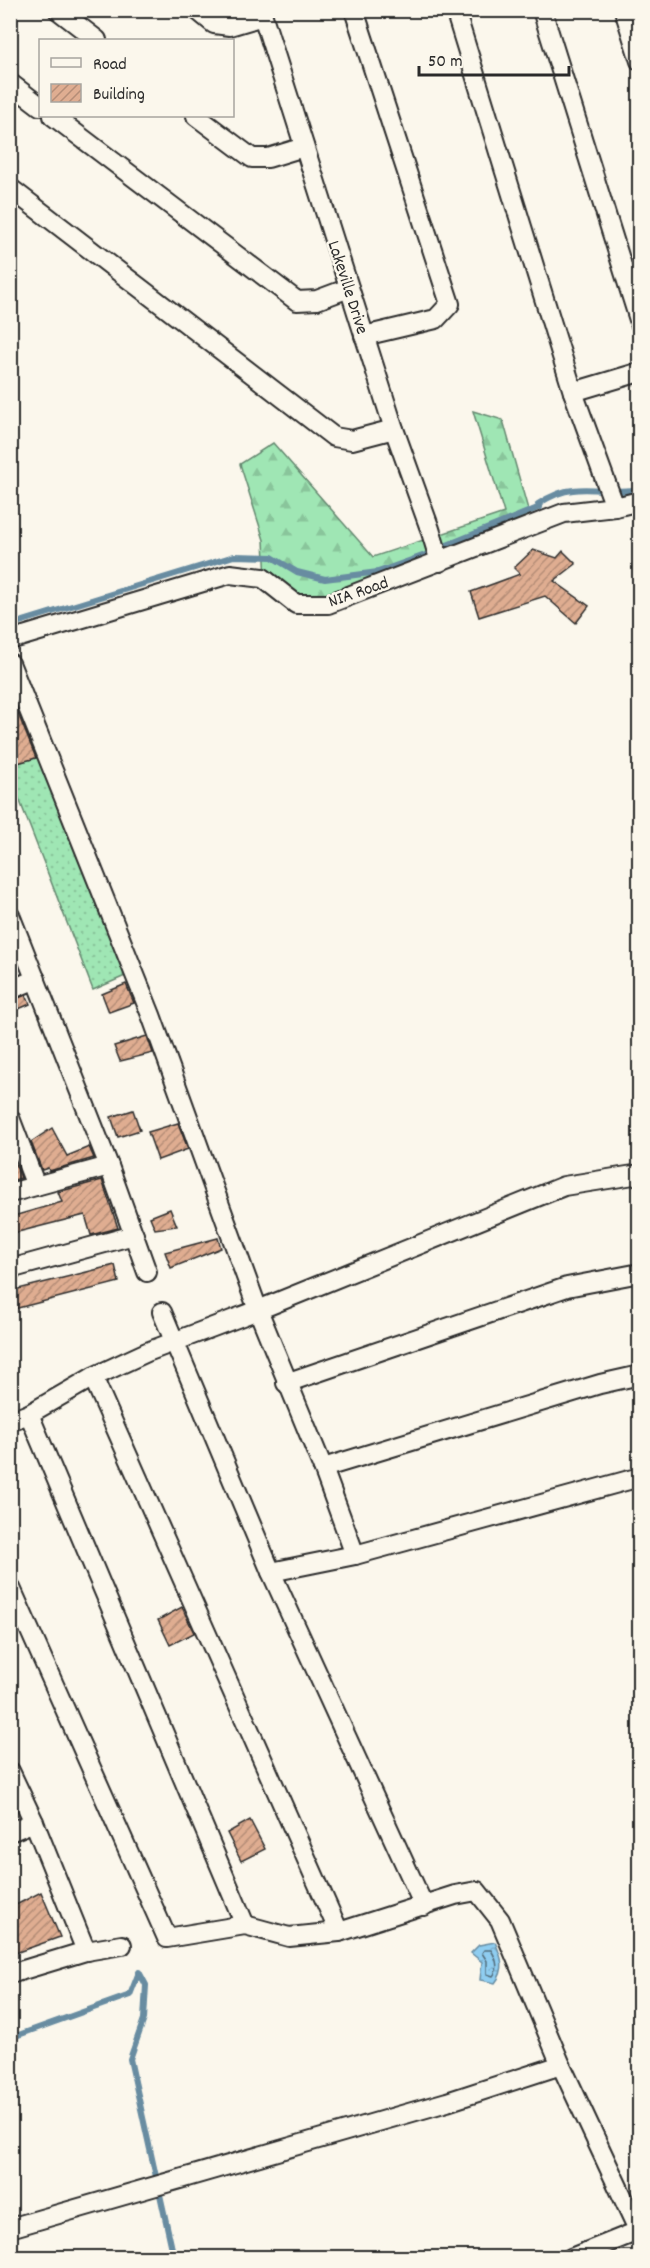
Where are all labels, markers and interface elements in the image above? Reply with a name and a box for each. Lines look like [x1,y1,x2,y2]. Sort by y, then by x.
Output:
legend [39,39,234,117]
scale bar [419,39,569,77]
text: 50 m [428,50,463,75]
text: Road [93,53,127,78]
text: Building [93,83,145,108]
street label: Lakeville Drive [320,238,374,338]
street label: NIA Road [325,571,392,615]

